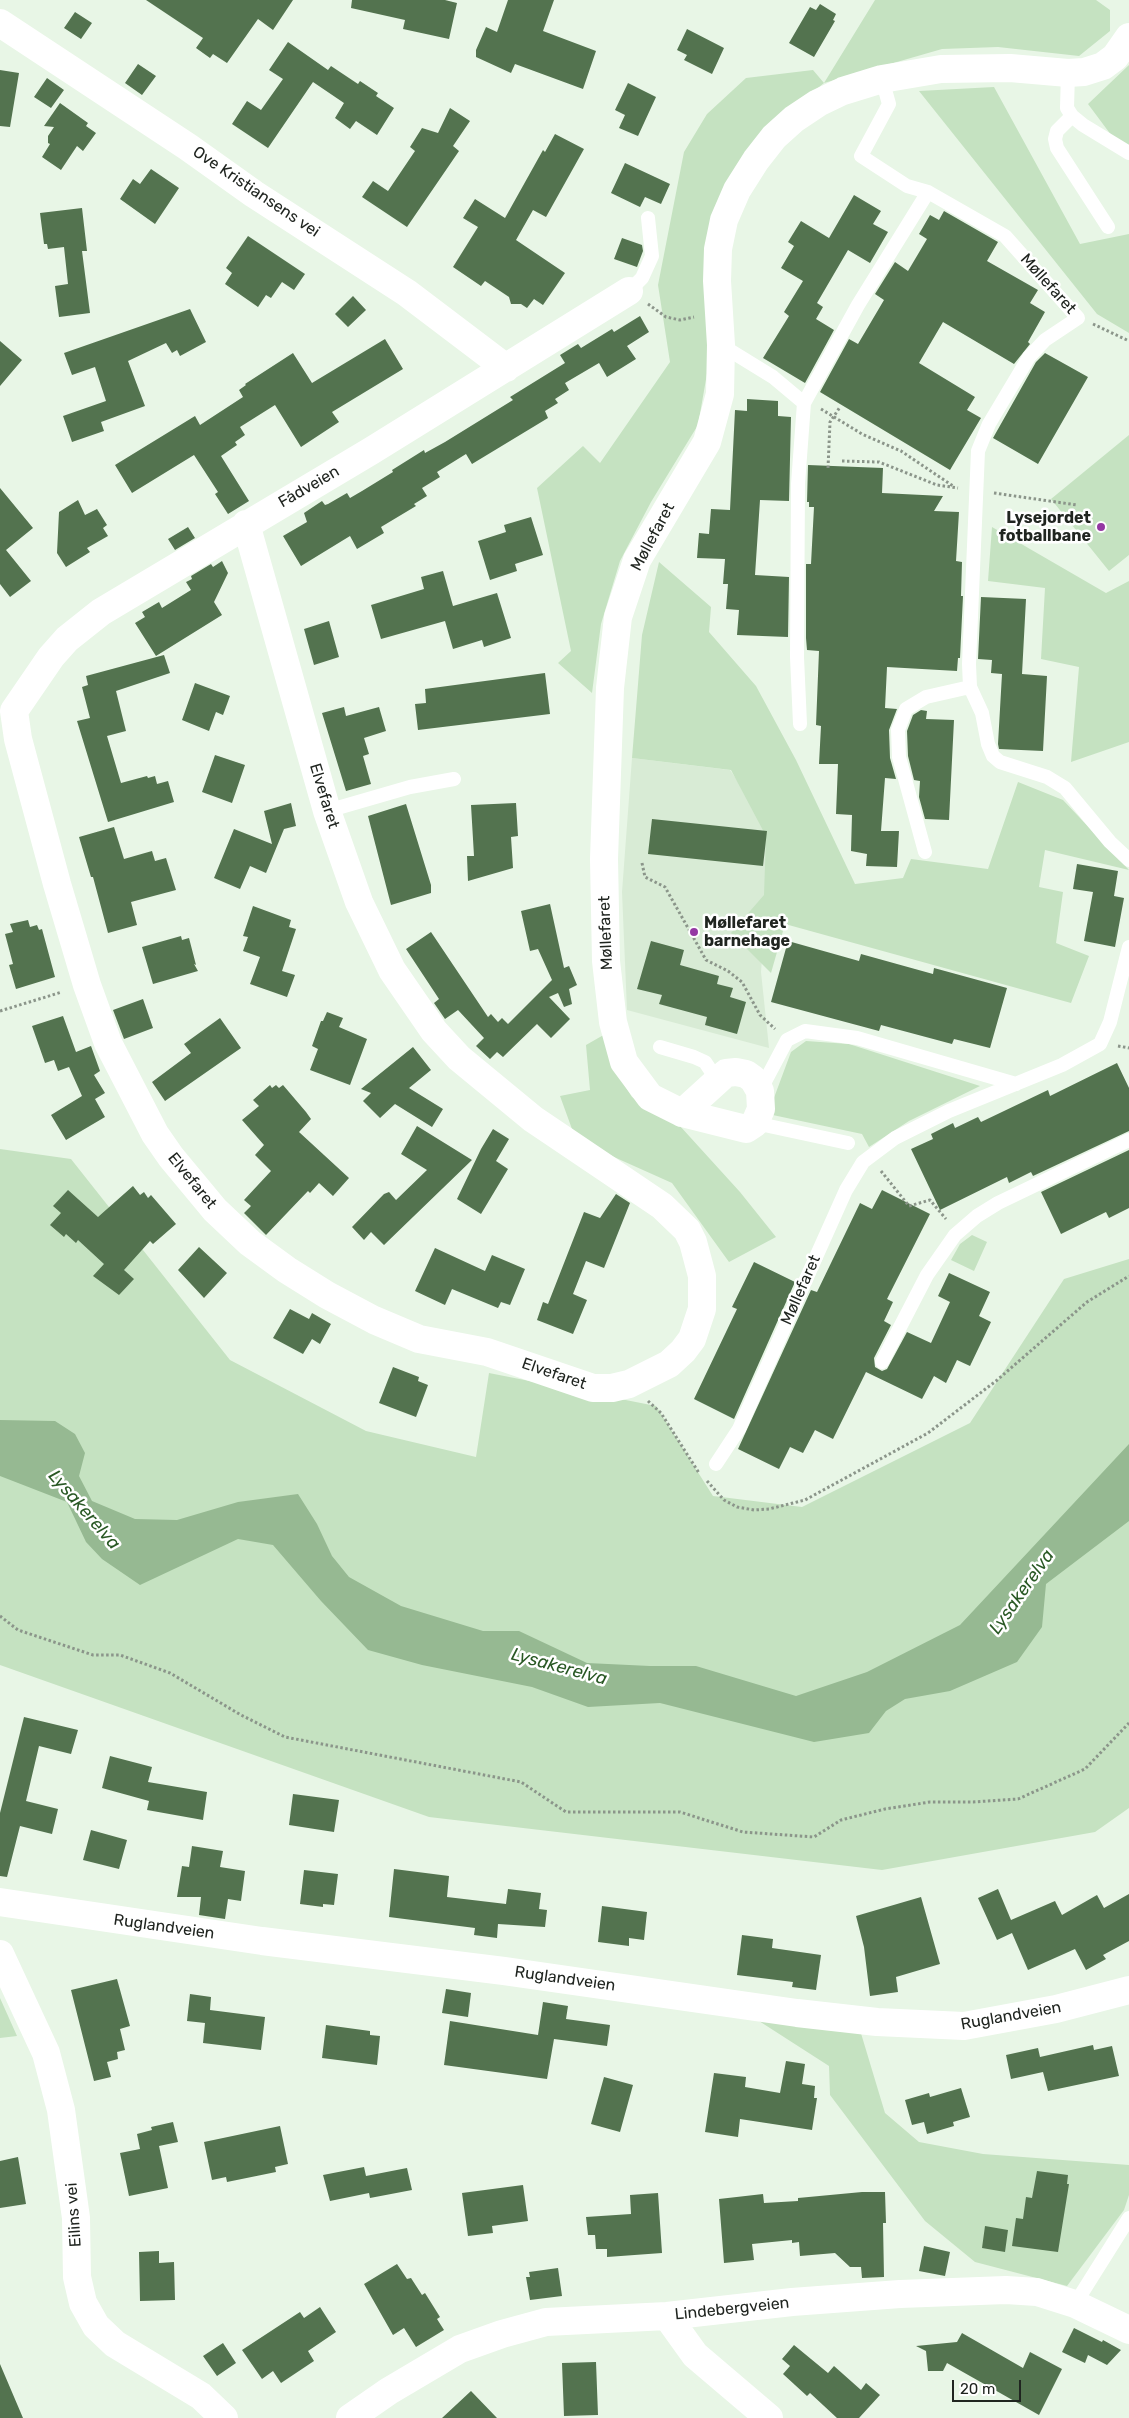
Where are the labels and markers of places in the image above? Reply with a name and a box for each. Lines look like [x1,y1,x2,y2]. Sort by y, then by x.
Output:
place label: Lysejordet fotballbane [999,508,1091,546]
marker: Lysejordet fotballbane [1095,521,1107,533]
place label: Møllefaret barnehage [704,913,790,951]
marker: Møllefaret barnehage [688,926,700,938]

